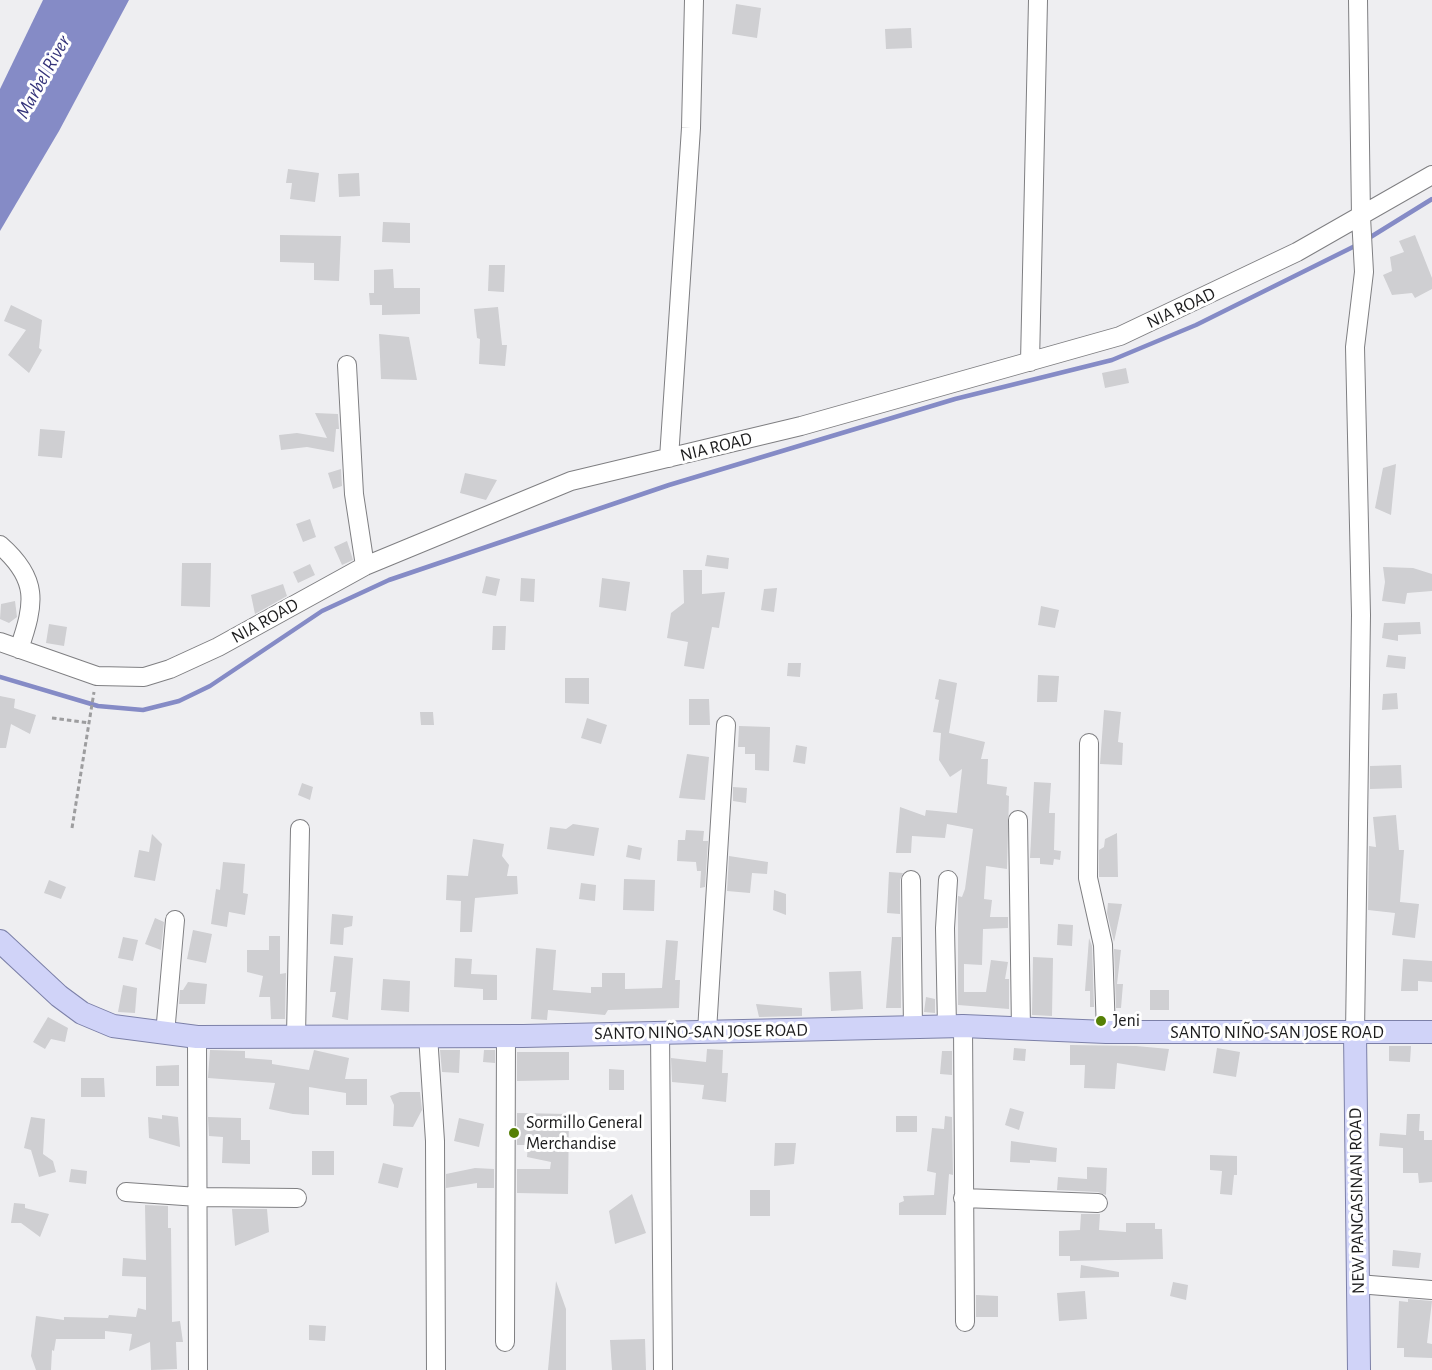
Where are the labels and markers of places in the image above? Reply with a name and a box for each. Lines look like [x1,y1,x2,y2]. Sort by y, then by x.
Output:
place label: Jeni [1113,1010,1140,1032]
marker: Jeni [1094,1014,1108,1028]
place label: Sormillo General Merchandise [526,1112,643,1154]
marker: Sormillo General Merchandise [507,1126,521,1140]

